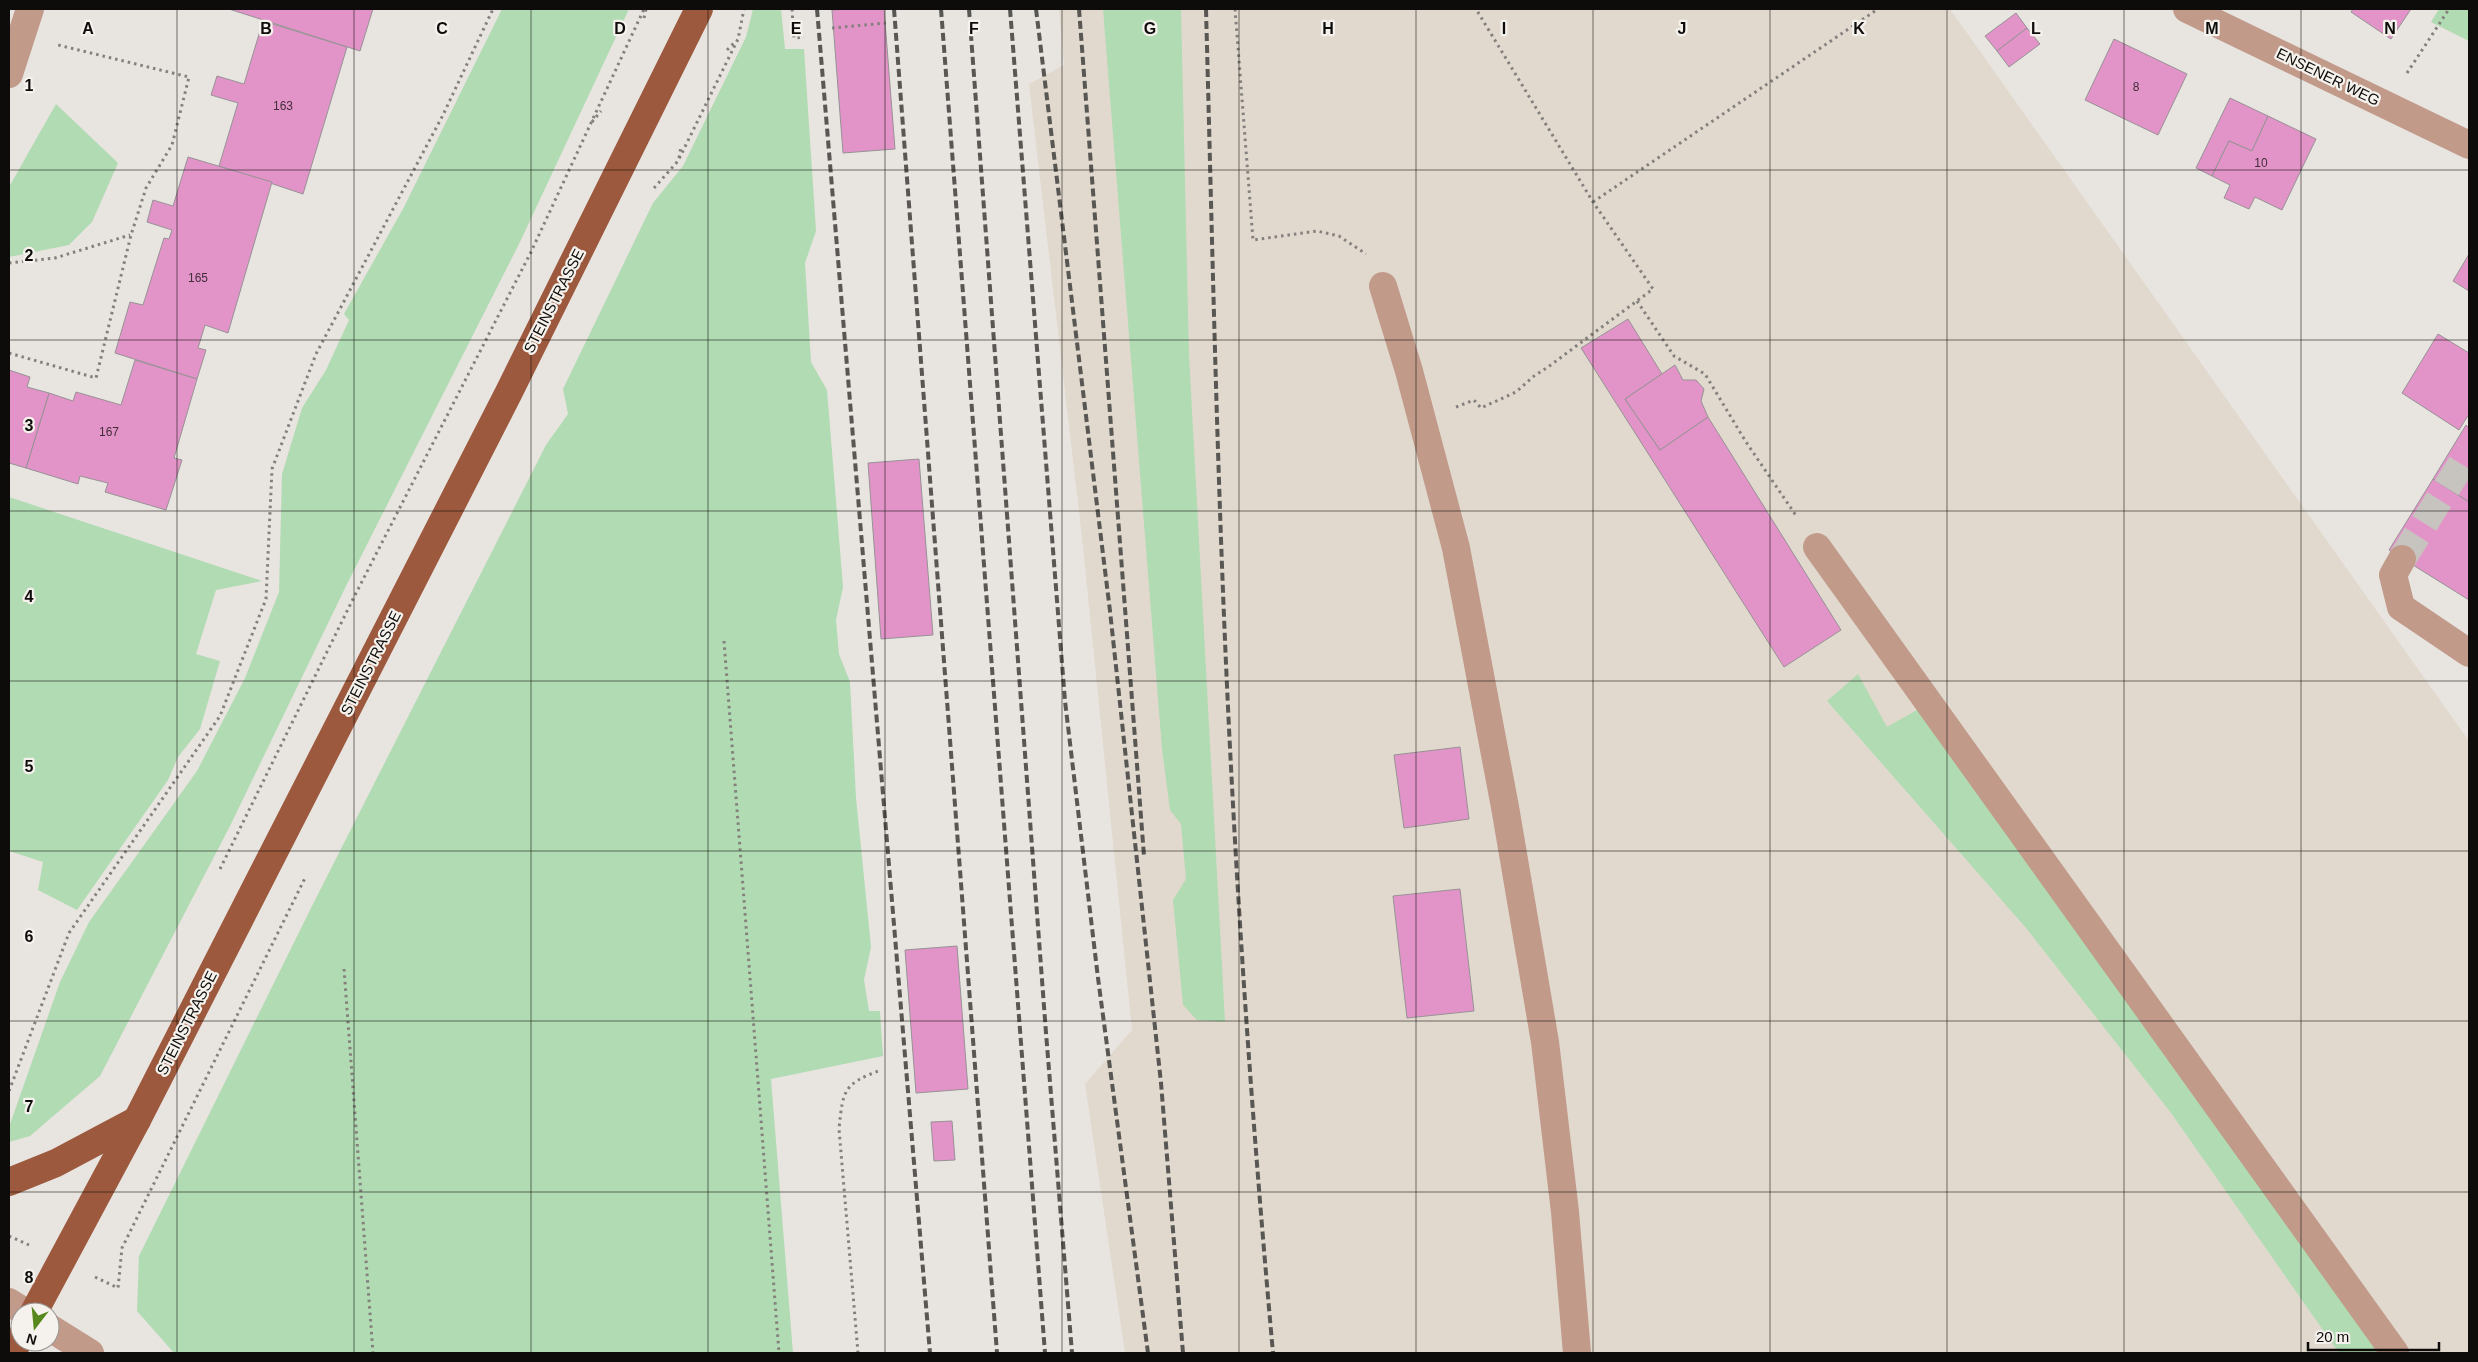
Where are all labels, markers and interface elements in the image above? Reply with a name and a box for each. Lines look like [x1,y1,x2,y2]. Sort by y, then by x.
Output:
text: A [82,20,94,37]
text: B [260,20,272,37]
text: C [436,20,448,37]
text: D [614,20,626,37]
text: E [791,20,802,37]
text: F [969,20,979,37]
text: G [1144,20,1156,37]
text: H [1322,20,1334,37]
text: I [1502,20,1506,37]
text: J [1678,20,1686,37]
text: K [1853,20,1865,37]
text: L [2031,20,2041,37]
text: M [2205,20,2219,37]
text: N [2384,20,2396,37]
street label: ENSENER WEG [2274,44,2383,109]
text: 1 [25,77,34,94]
house number: 8 [2133,80,2140,94]
house number: 163 [273,99,293,113]
house number: 10 [2254,156,2268,170]
street label: STEINSTRASSE [520,246,587,356]
text: 2 [25,247,34,264]
house number: 165 [188,271,208,285]
text: 3 [25,417,34,434]
house number: 167 [99,425,119,439]
text: 4 [25,588,34,605]
street label: STEINSTRASSE [337,608,404,718]
text: 5 [25,758,34,775]
text: 6 [25,928,34,945]
street label: STEINSTRASSE [153,968,220,1078]
text: 7 [25,1098,34,1115]
text: 8 [25,1269,34,1286]
north arrow [10,1302,60,1352]
scale bar [2308,1320,2439,1352]
text: 20 m [2316,1328,2349,1345]
text: N [24,1330,38,1349]

